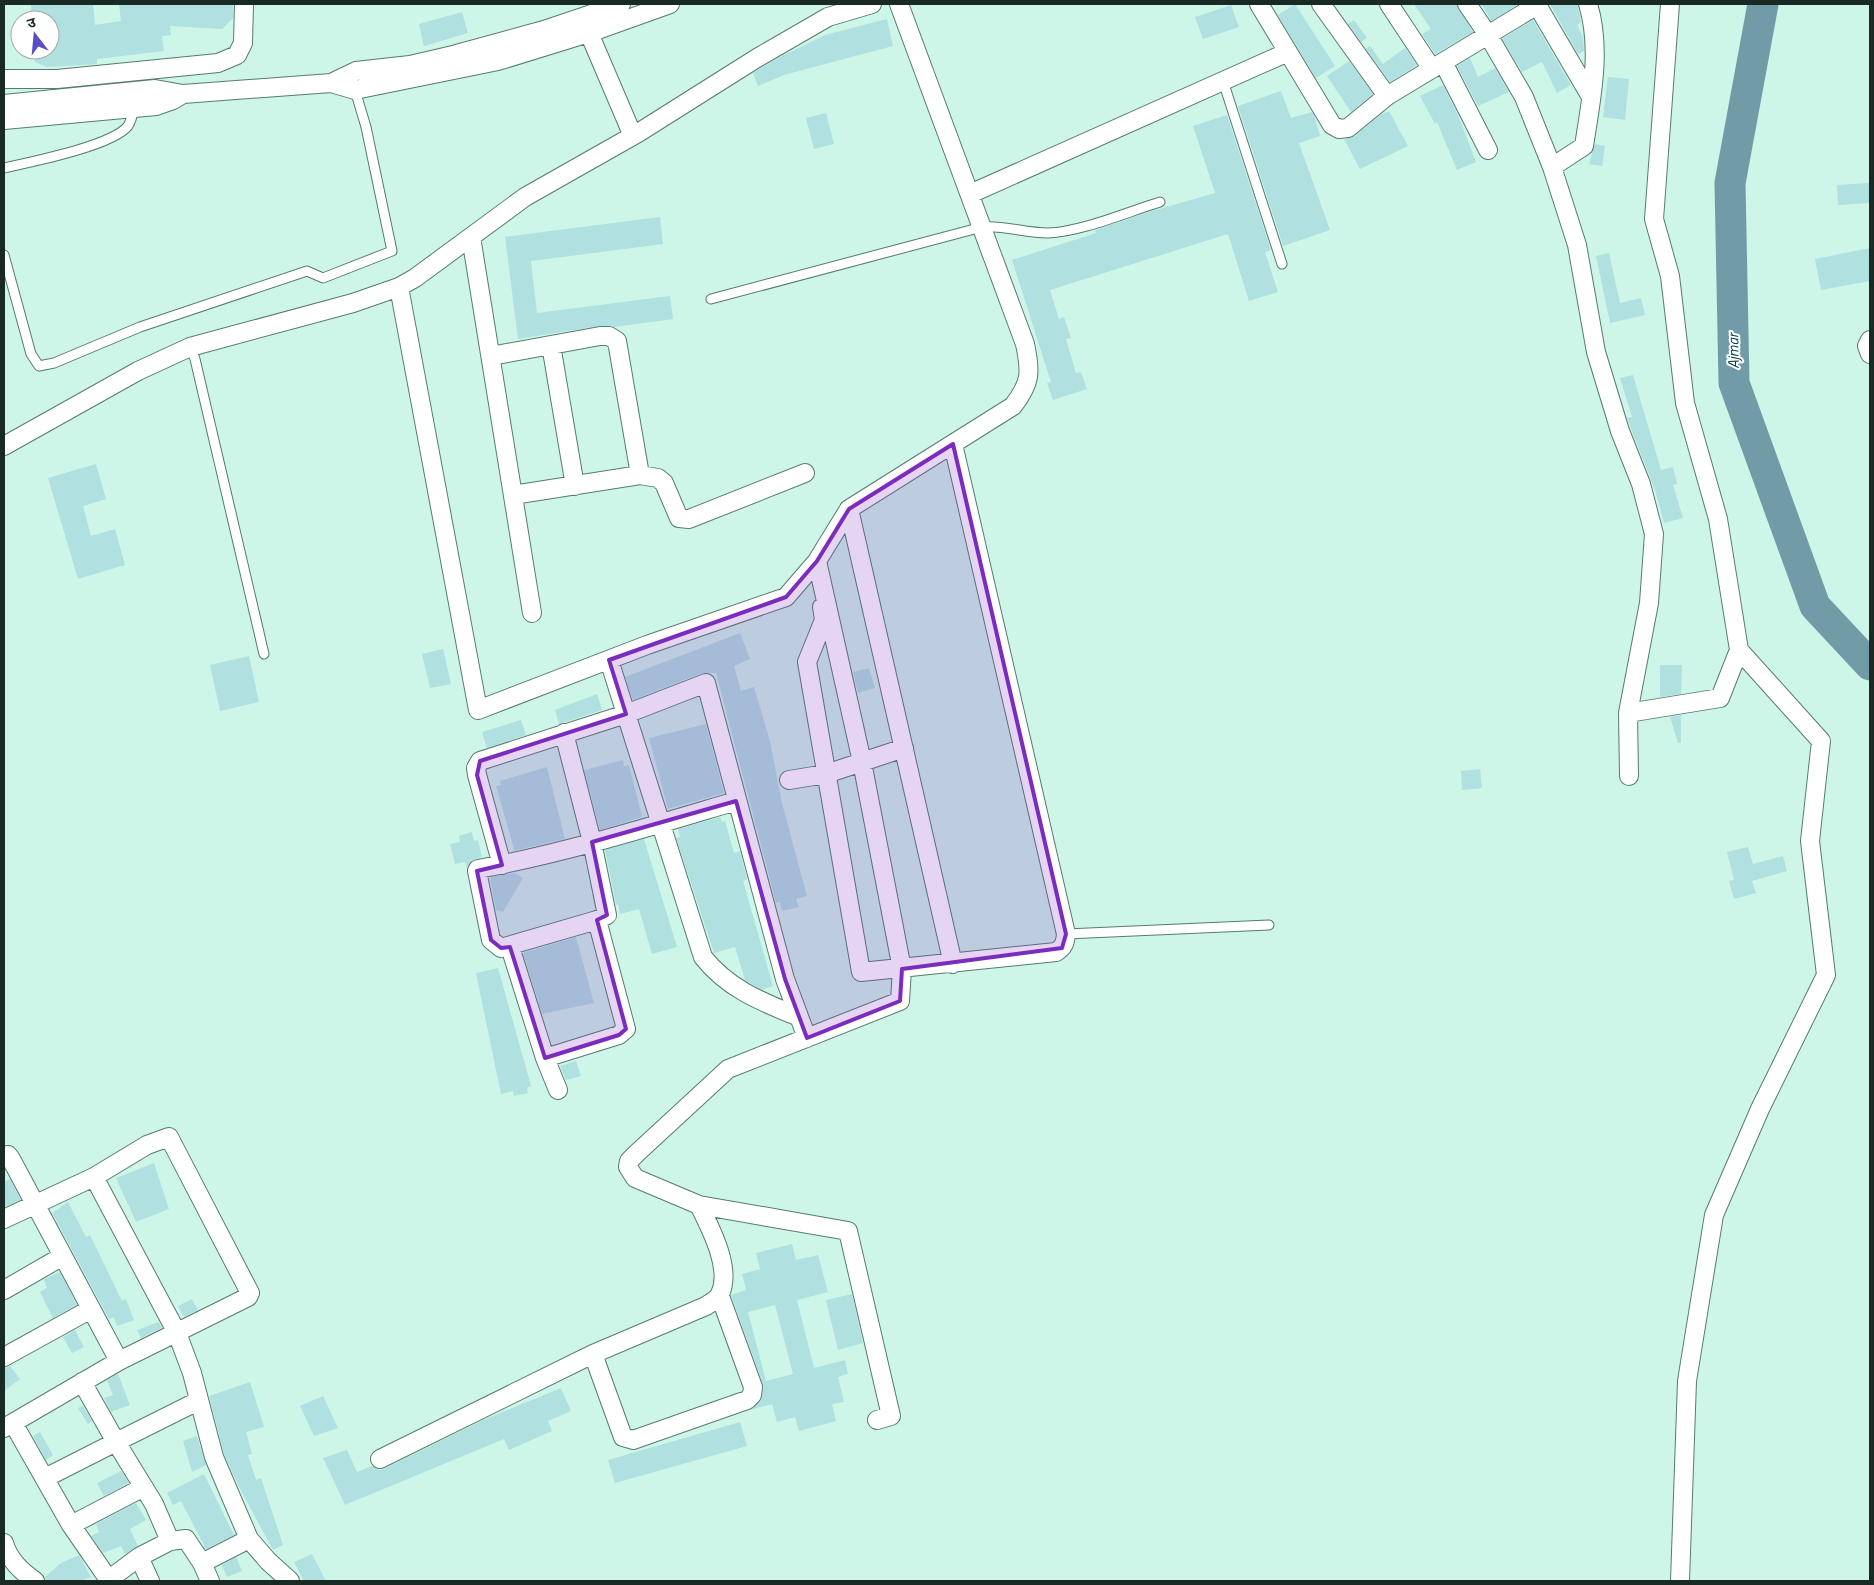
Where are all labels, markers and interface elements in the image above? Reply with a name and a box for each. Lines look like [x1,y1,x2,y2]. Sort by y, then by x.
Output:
north arrow [10,10,60,60]
text: उ [24,11,39,33]
water label: Ajmar [1721,331,1745,369]

